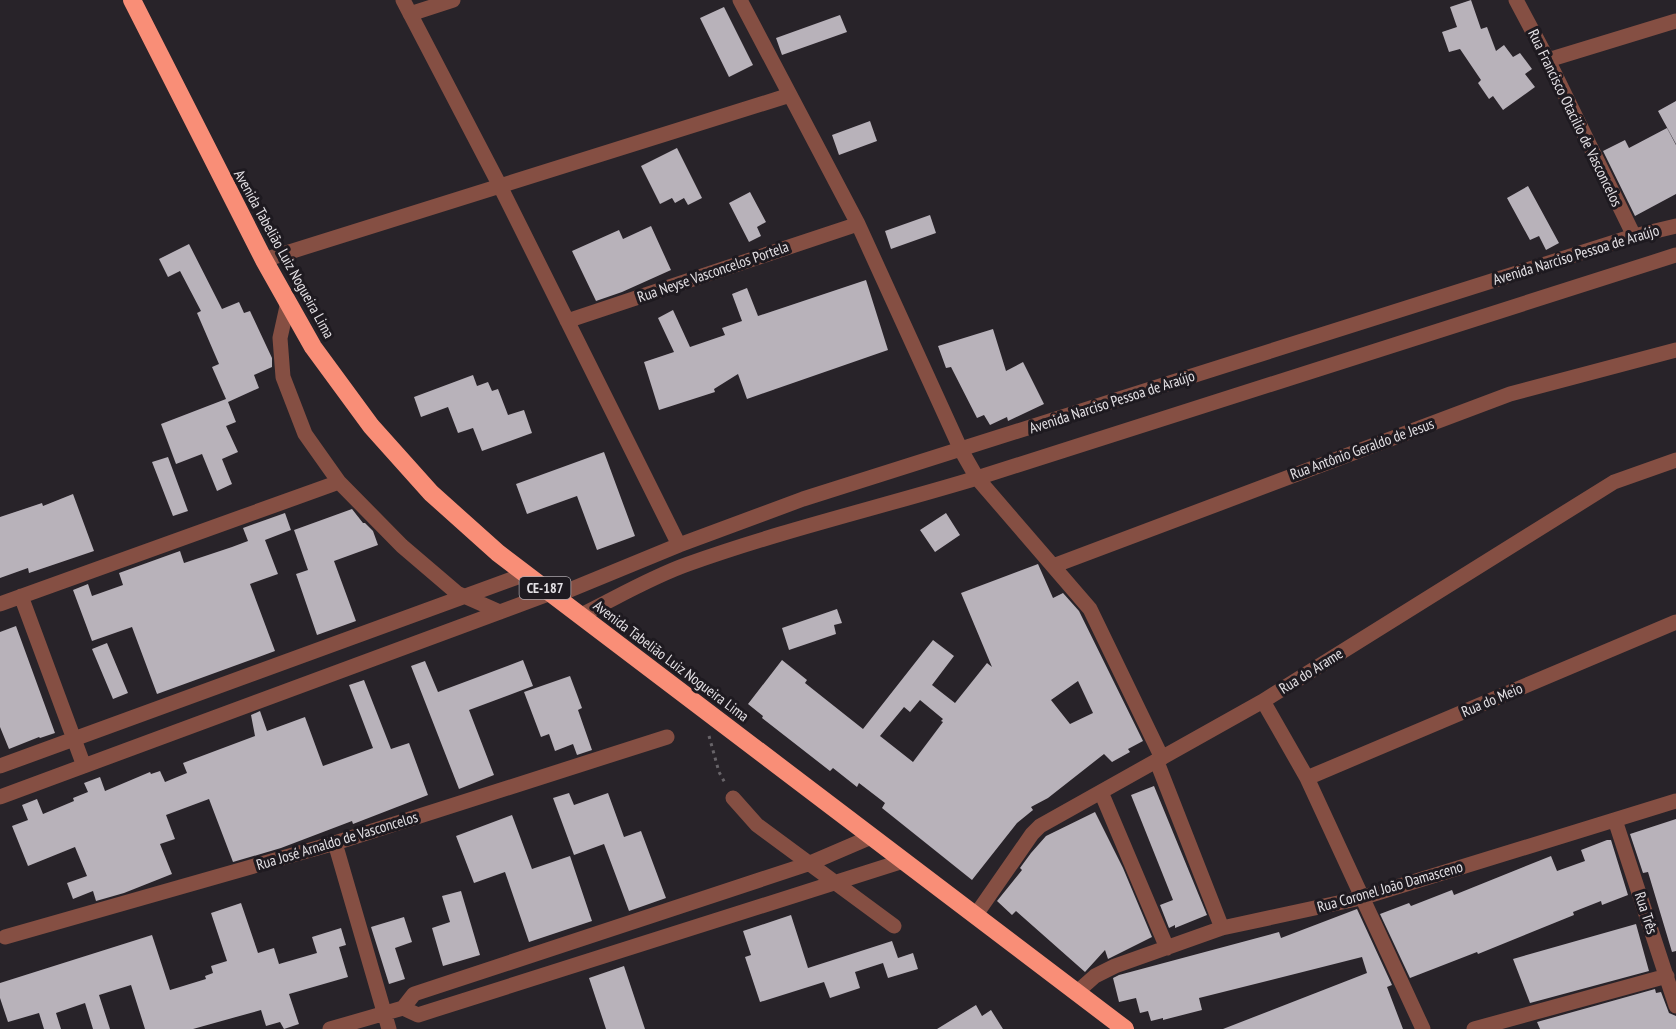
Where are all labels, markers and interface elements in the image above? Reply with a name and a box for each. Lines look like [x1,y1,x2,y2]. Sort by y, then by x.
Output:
street label: Rua Francisco Otacilio de Vasconcelos [1524,26,1627,210]
street label: Avenida Tabelião Luiz Nogueira Lima [230,166,339,341]
street label: Avenida Narciso Pessoa de Araújo [1490,220,1661,289]
street label: Rua Neyse Vasconcelos Portela [635,237,791,306]
street label: Avenida Narciso Pessoa de Araújo [1027,366,1197,437]
street label: Rua Antônio Geraldo de Jesus [1287,414,1436,483]
road number: CE-187 [520,577,570,599]
street label: Avenida Tabelião Luiz Nogueira Lima [590,596,753,725]
street label: Rua do Arame [1275,643,1346,698]
street label: Rua do Meio [1458,678,1525,721]
street label: Rua José Arnaldo de Vasconcelos [254,807,420,874]
street label: Rua Coronel João Damasceno [1315,857,1465,916]
street label: Rua Três [1631,889,1662,936]

